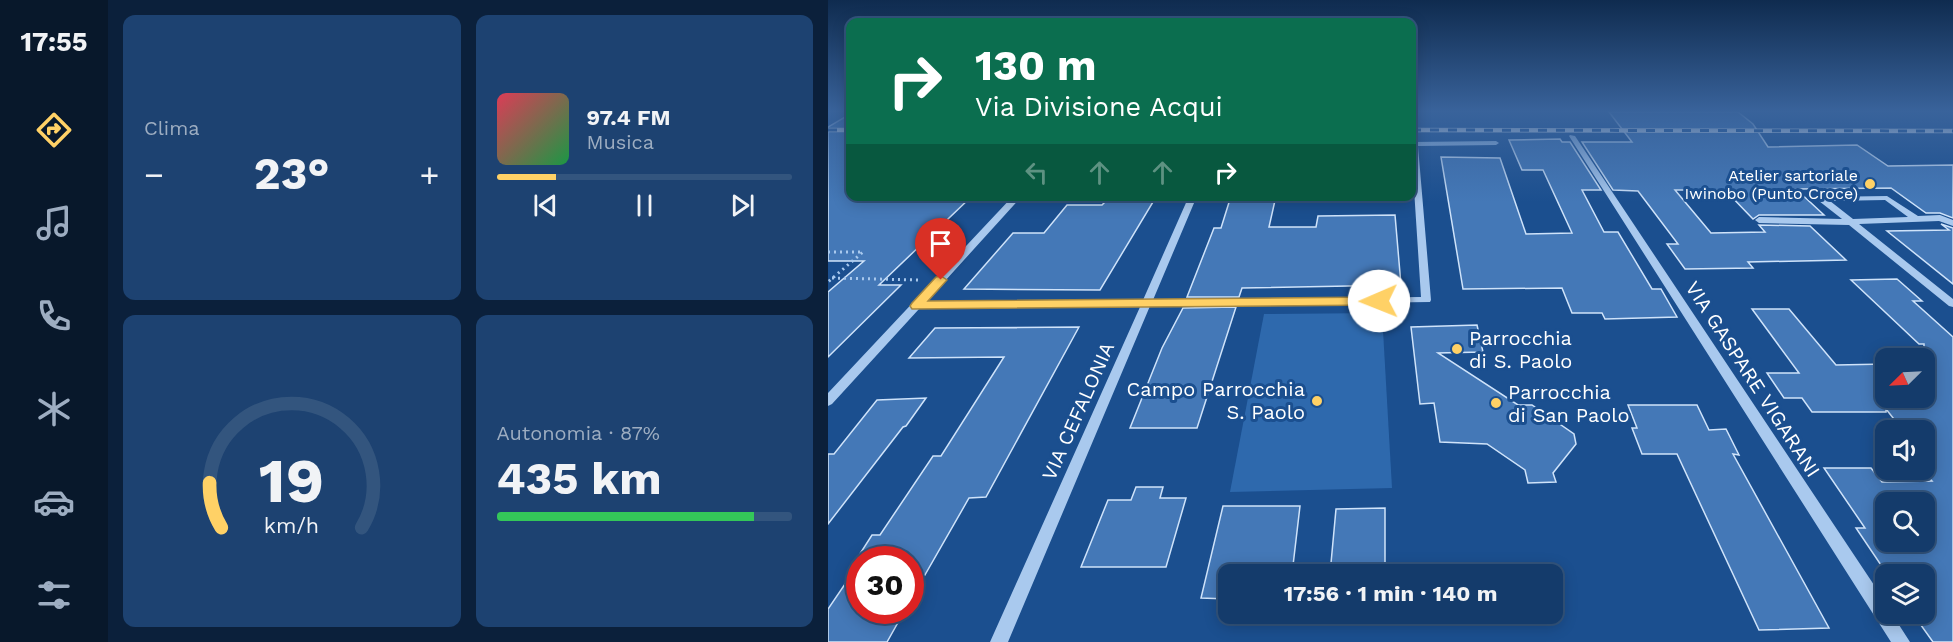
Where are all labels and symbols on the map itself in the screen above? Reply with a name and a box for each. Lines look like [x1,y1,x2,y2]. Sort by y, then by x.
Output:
place label: Atelier sartoriale Iwinobo (Punto Croce) [1685,166,1858,203]
marker: Atelier sartoriale Iwinobo (Punto Croce) [1863,177,1877,191]
pin [915,218,966,280]
position arrow [1347,269,1411,333]
street label: VIA GASPARE VIGARANI [1681,277,1825,481]
place label: Parrocchia di S. Paolo [1469,326,1572,373]
street label: VIA CEFALONIA [1037,338,1119,484]
marker: Parrocchia di S. Paolo [1450,342,1464,356]
north arrow [1875,348,1935,408]
place label: Campo Parrocchia S. Paolo [1127,377,1305,424]
place label: Parrocchia di San Paolo [1508,380,1629,427]
marker: Campo Parrocchia S. Paolo [1310,394,1324,408]
marker: Parrocchia di San Paolo [1489,396,1503,410]
speed limit sign: 30 [846,546,924,624]

